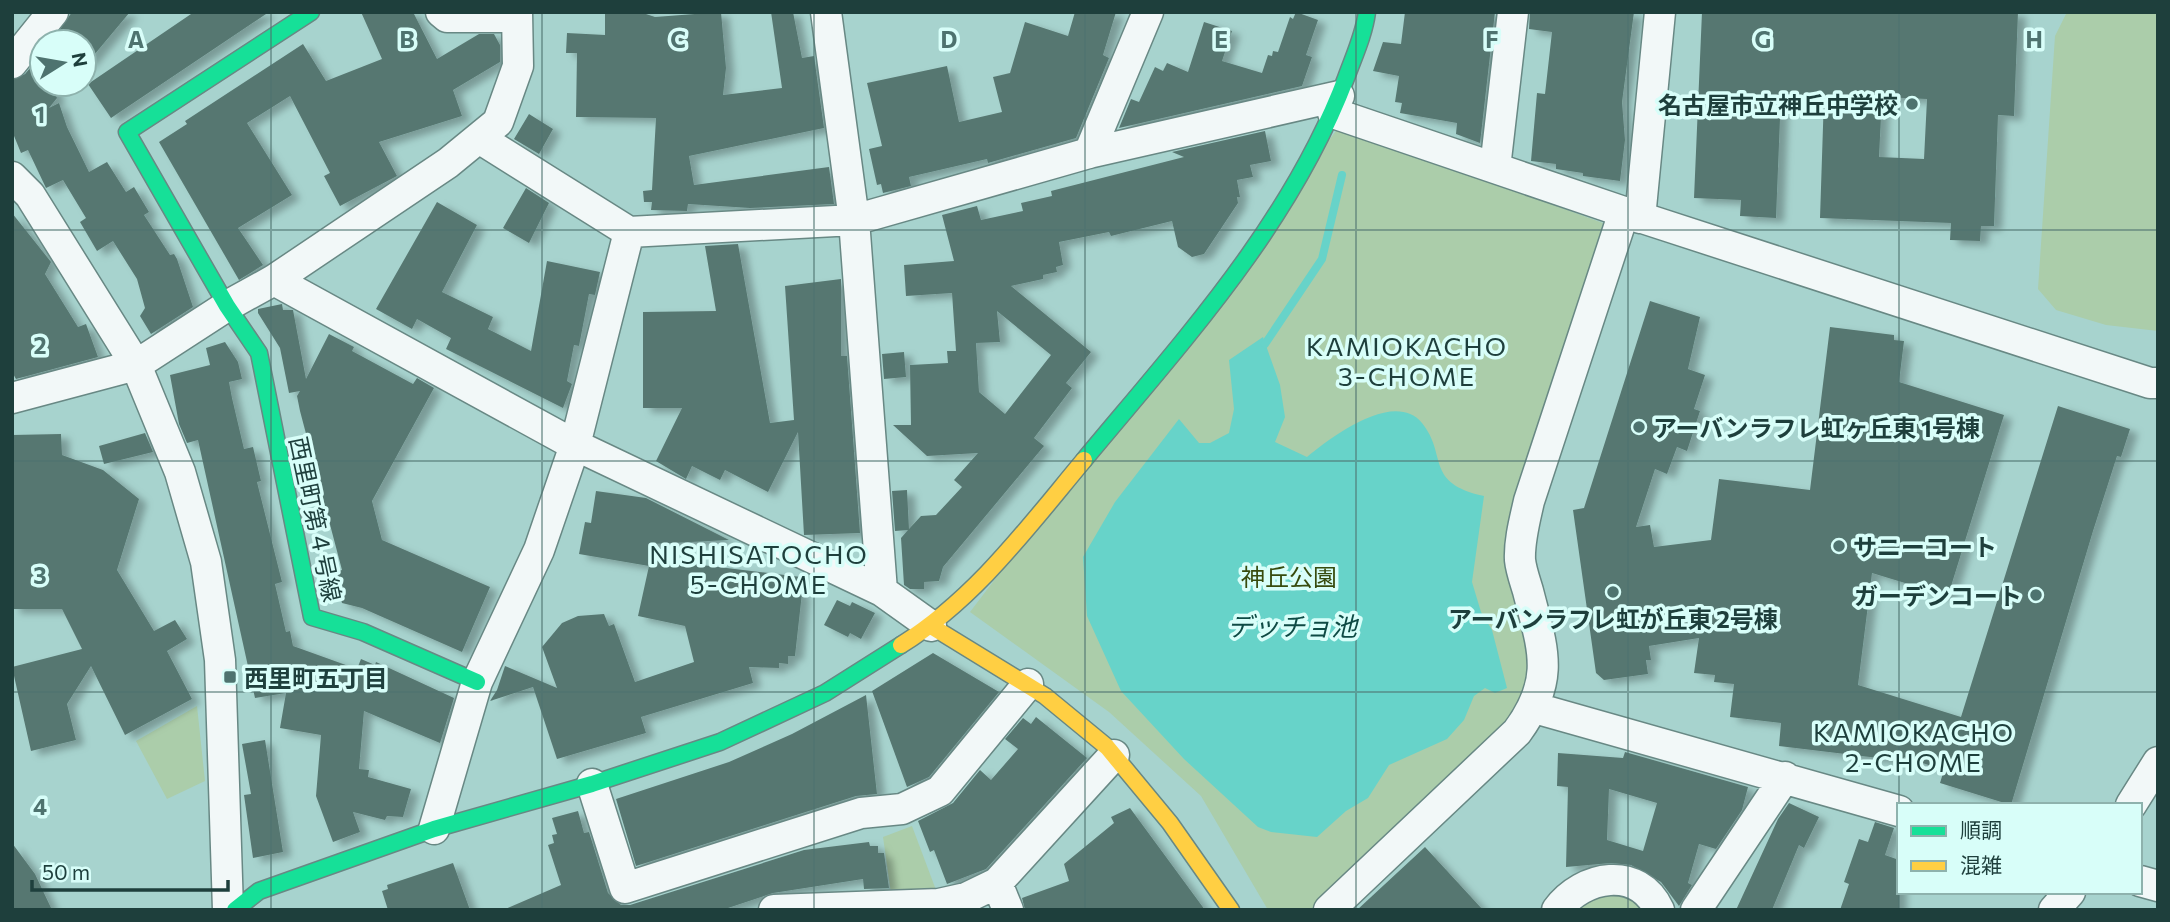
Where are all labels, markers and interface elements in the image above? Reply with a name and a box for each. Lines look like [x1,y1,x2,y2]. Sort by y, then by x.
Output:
text: A [128,25,145,53]
text: B [399,25,415,53]
text: C [670,25,686,53]
text: D [941,25,958,53]
text: E [1214,25,1228,53]
text: F [1485,25,1499,53]
text: G [1755,25,1771,53]
text: H [2025,25,2043,53]
north arrow [28,28,98,98]
text: N [68,50,93,69]
place label: 名古屋市立神丘中学校 [1658,90,1898,119]
marker: 名古屋市立神丘中学校 [1904,96,1920,112]
text: 1 [35,100,45,128]
district label: KAMIOKACHO 3-CHOME [1306,330,1508,391]
text: 2 [33,331,47,359]
place label: アーバンラフレ虹ヶ丘東 1号棟 [1653,413,1980,442]
marker: アーバンラフレ虹ヶ丘東 1号棟 [1631,419,1647,435]
street label: 西里町第４号線 [284,434,348,604]
place label: サニーコート [1853,532,1997,561]
district label: NISHISATOCHO 5-CHOME [649,538,869,599]
marker: サニーコート [1831,538,1847,554]
text: 3 [33,561,47,589]
park label: 神丘公園 [1241,562,1337,591]
place label: ガーデンコート [1854,581,2022,610]
marker: アーバンラフレ虹が丘東 2号棟 [1605,584,1621,600]
marker: ガーデンコート [2028,587,2044,603]
place label: アーバンラフレ虹が丘東 2号棟 [1448,604,1778,633]
water label: デッチョ池 [1227,610,1360,641]
place label: 西里町五丁目 [244,663,388,692]
marker: 西里町五丁目 [222,669,238,685]
district label: KAMIOKACHO 2-CHOME [1813,716,2015,777]
text: 4 [33,792,47,820]
legend [1897,803,2142,894]
text: 順調 [1960,817,2002,842]
scale bar [32,848,228,892]
text: 混雑 [1960,852,2002,877]
text: 50 m [42,859,90,884]

